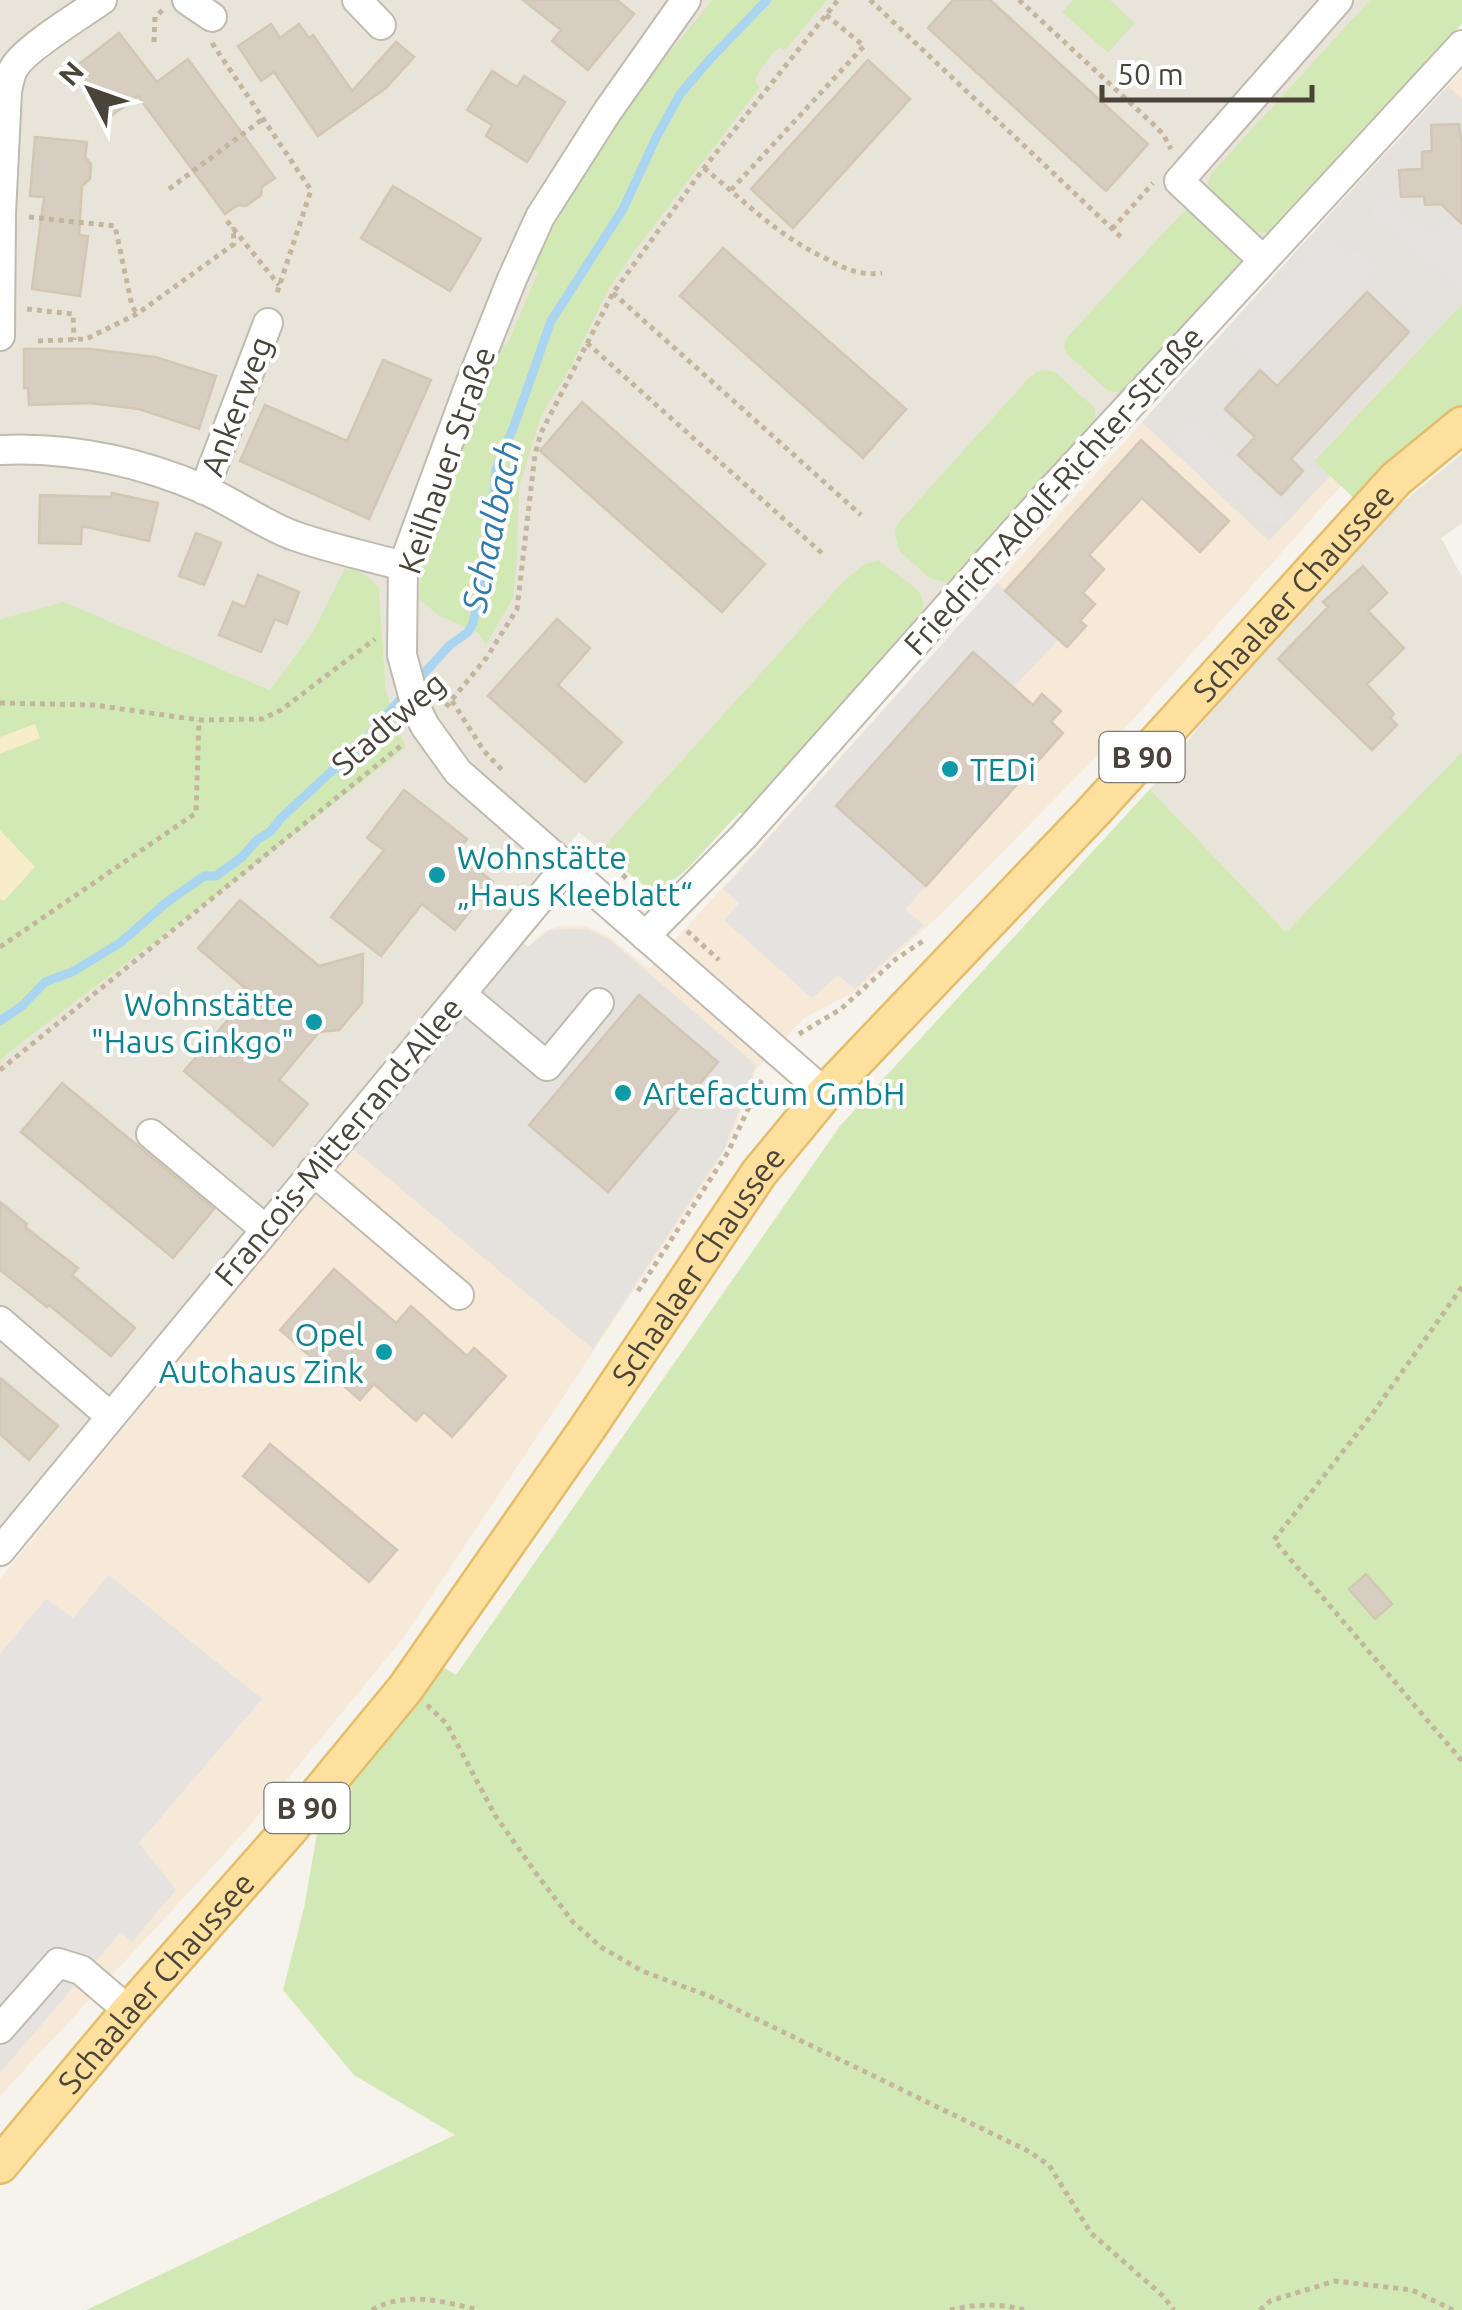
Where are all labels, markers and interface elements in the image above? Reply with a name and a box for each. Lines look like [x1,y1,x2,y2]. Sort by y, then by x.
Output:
north arrow [40,40,140,140]
scale bar [1102,40,1312,102]
text: N [52,55,89,91]
text: 50 m [1117,57,1184,91]
street label: Friedrich-Adolf-Richter-Straße [896,319,1210,661]
street label: Ankerweg [193,331,279,481]
street label: Keilhauer Straße [390,342,502,578]
water label: Schaalbach [453,436,529,617]
street label: Schaalaer Chaussee [1185,476,1401,708]
street label: Stadtweg [324,664,452,782]
road number: B 90 [1100,732,1184,782]
place label: TEDi [970,751,1036,787]
marker: TEDi [939,758,961,780]
place label: Wohnstätte „Haus Kleeblatt“ [457,839,693,912]
marker: Wohnstätte „Haus Kleeblatt“ [426,864,448,886]
place label: Wohnstätte "Haus Ginkgo" [91,986,294,1059]
street label: Francois-Mitterrand-Allee [207,989,469,1293]
marker: Wohnstätte "Haus Ginkgo" [303,1011,325,1033]
place label: Artefactum GmbH [643,1075,905,1111]
marker: Artefactum GmbH [612,1082,634,1104]
street label: Schaalaer Chaussee [604,1139,792,1392]
place label: Opel Autohaus Zink [159,1316,364,1389]
marker: Opel Autohaus Zink [373,1341,395,1363]
road number: B 90 [264,1783,350,1833]
street label: Schaalaer Chaussee [50,1865,261,2100]

